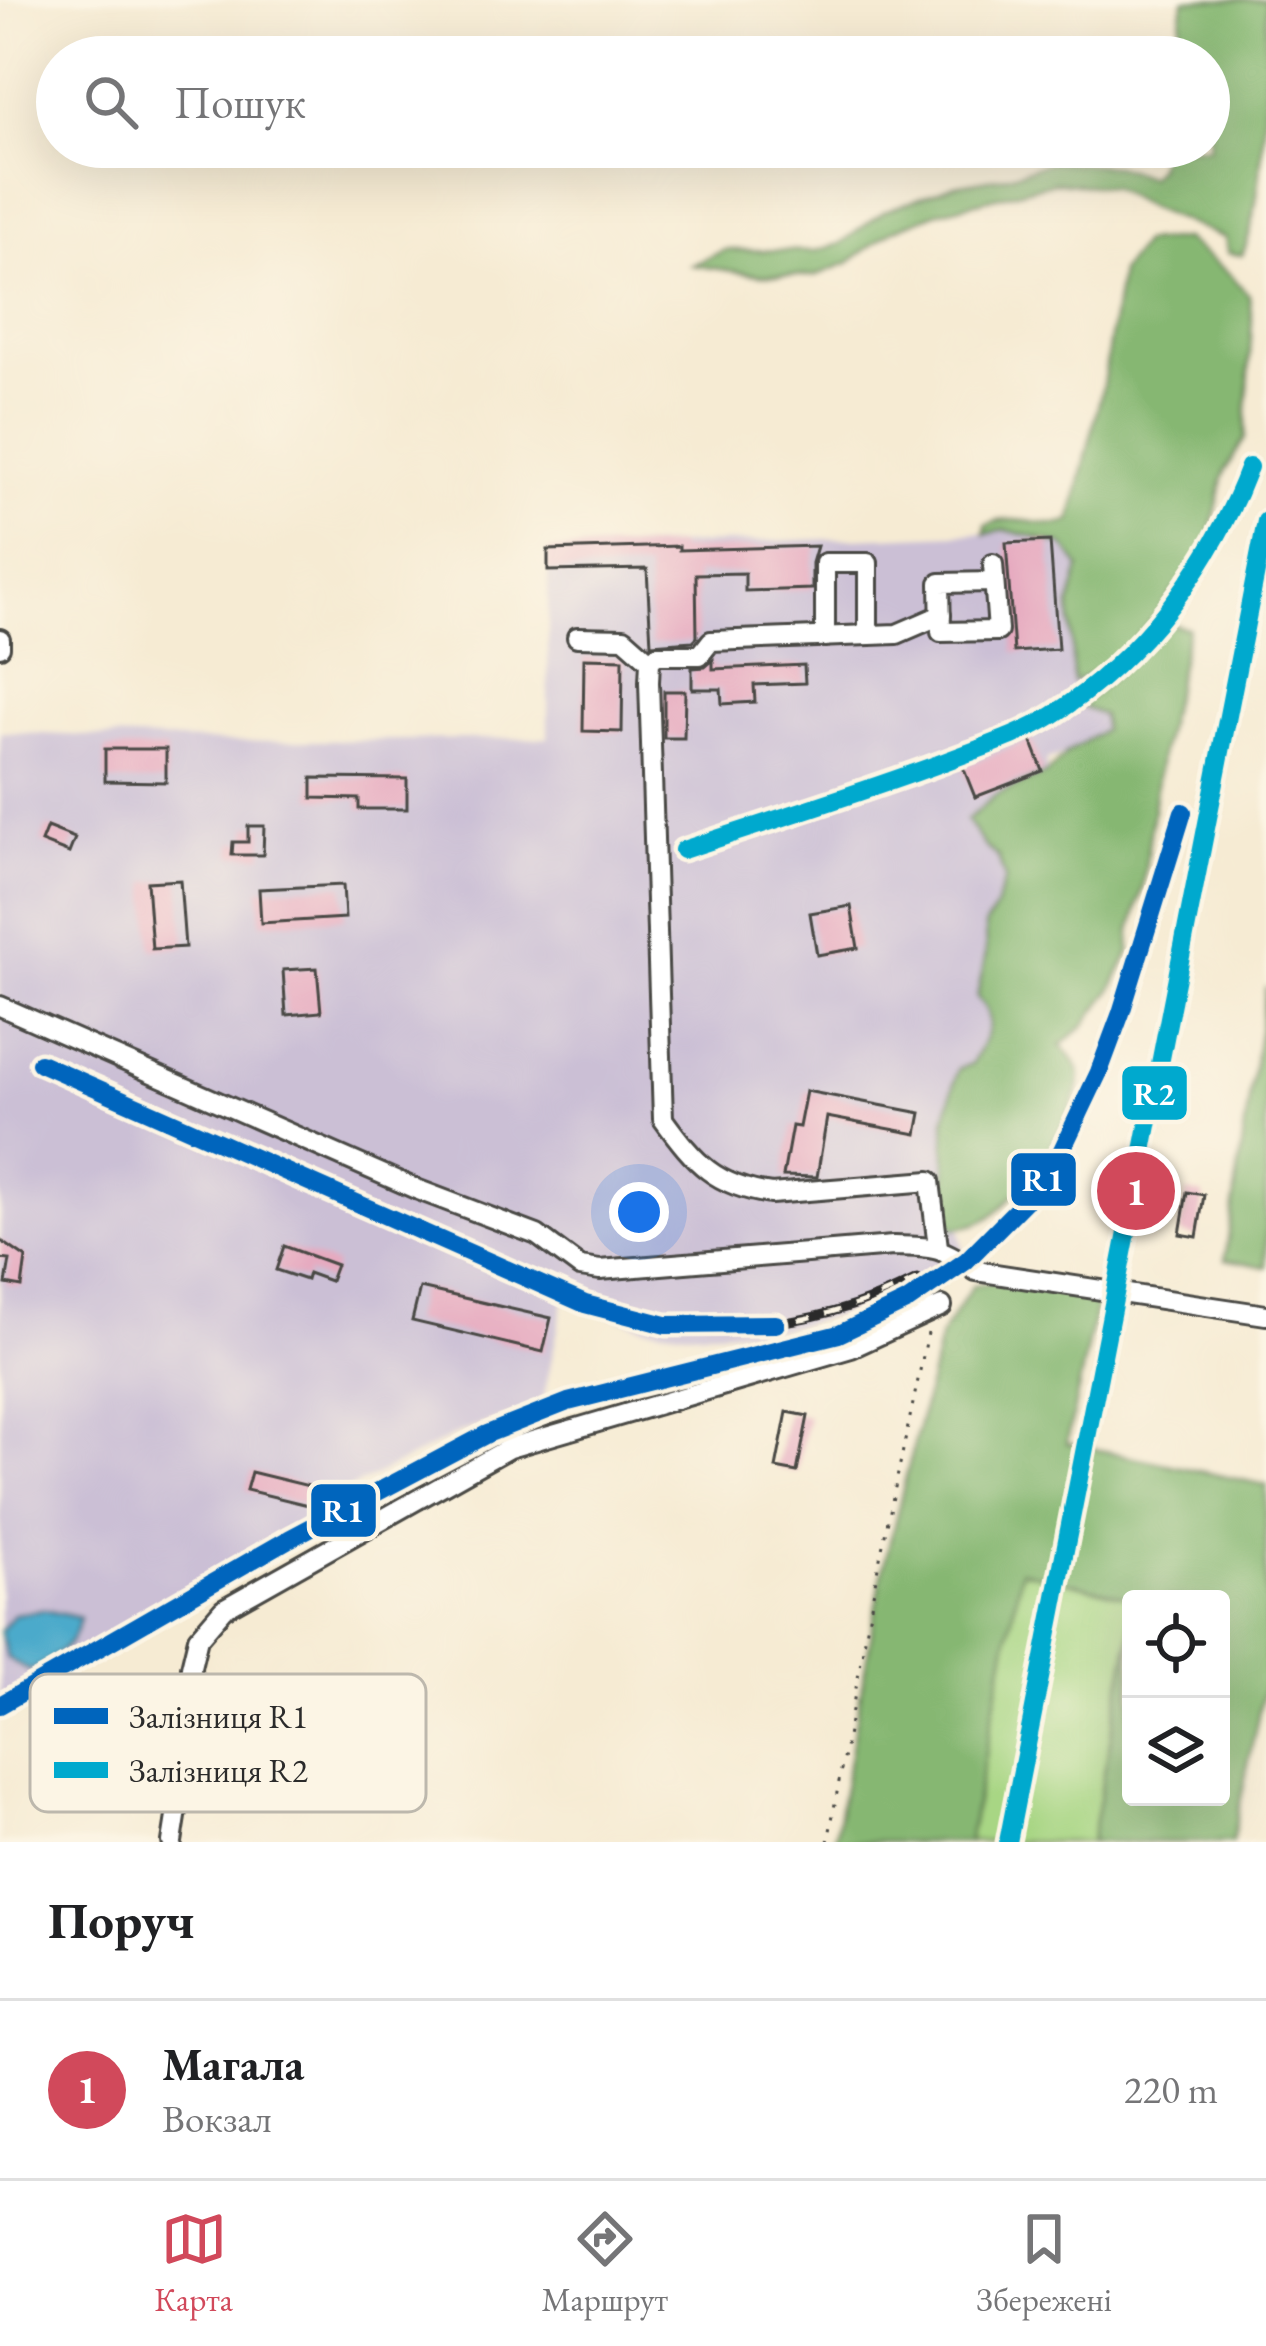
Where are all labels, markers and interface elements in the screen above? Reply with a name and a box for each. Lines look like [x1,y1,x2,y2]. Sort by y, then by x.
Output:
search box [36,36,1230,168]
icon: search [78,69,144,135]
text: Пошук [174,73,306,131]
line badge: R2 [1120,1064,1189,1122]
text: R2 [1133,1072,1176,1115]
pin: 1 [1097,1146,1175,1236]
line badge: R1 [1009,1151,1078,1208]
text: R1 [1022,1158,1064,1201]
your location [609,1182,669,1242]
line badge: R1 [309,1482,378,1539]
text: R1 [322,1489,364,1532]
map controls [1122,1590,1230,1806]
button: locate [1122,1590,1230,1698]
legend [30,1674,426,1812]
text: Залізниця R1 [129,1695,308,1738]
button: layers [1122,1698,1230,1806]
text: Залізниця R2 [129,1749,308,1792]
text: Поруч [48,1887,194,1953]
text: Магала [162,2035,304,2093]
text: 1 [77,2064,97,2115]
text: 220 m [1124,2064,1218,2115]
text: Вокзал [162,2093,272,2144]
tab: Карта [154,2206,233,2321]
tab: Маршрут [541,2206,668,2321]
tab: Збережені [976,2206,1112,2321]

